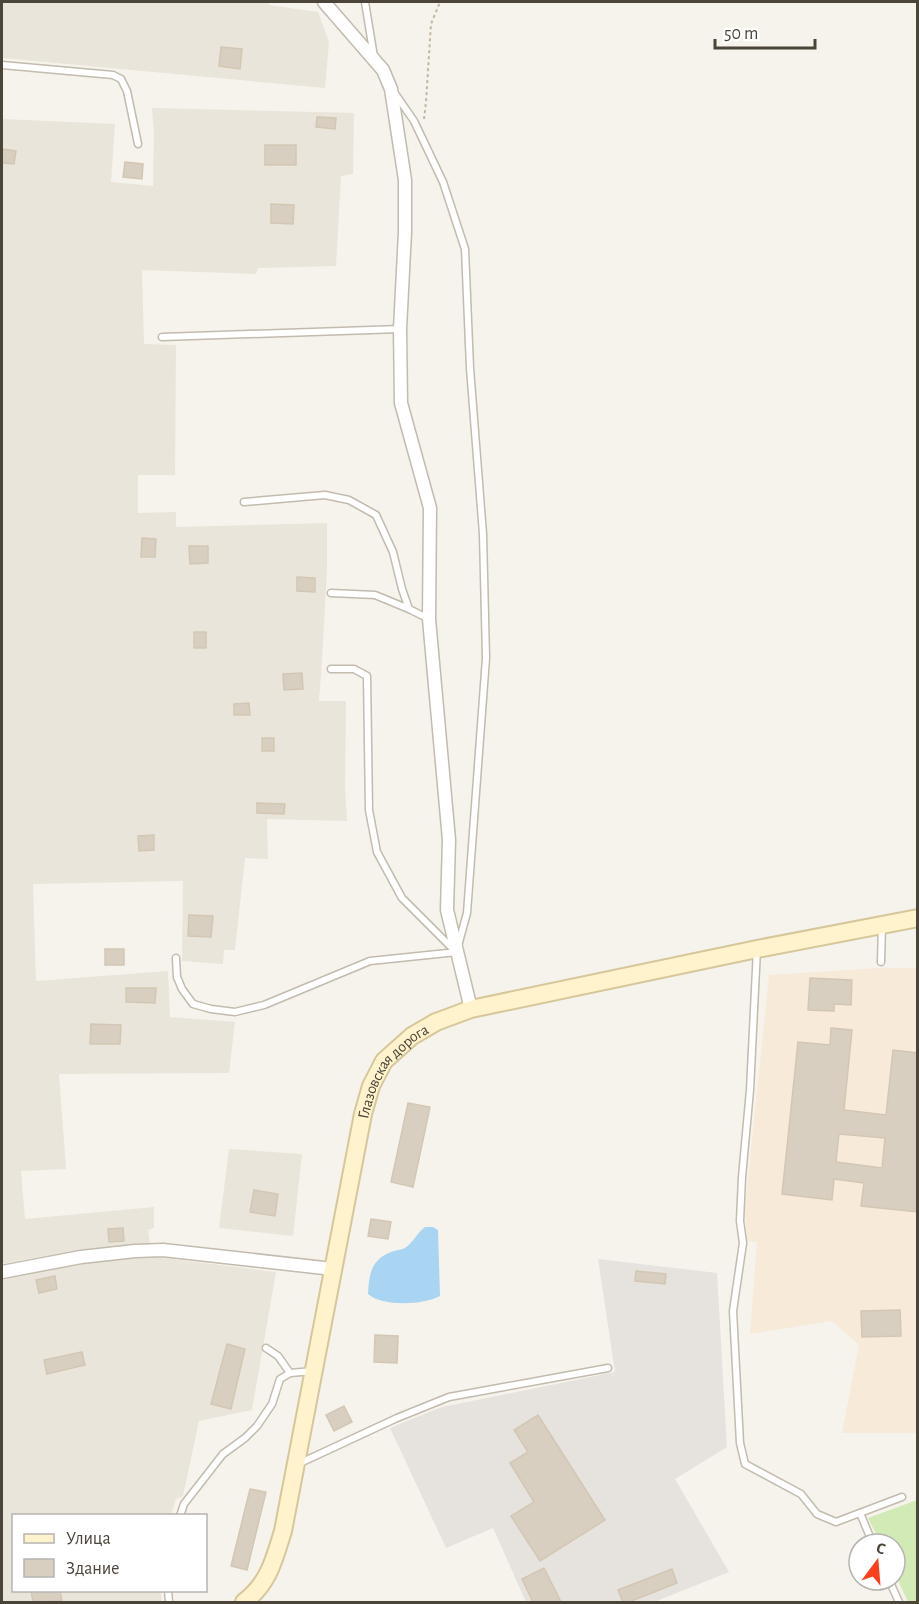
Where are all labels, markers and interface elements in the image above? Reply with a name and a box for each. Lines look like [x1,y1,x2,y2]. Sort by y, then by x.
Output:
scale bar [715,12,816,50]
text: 50 m [724,25,758,43]
street label: Глазовская дорога [355,1021,431,1120]
legend [12,1514,207,1592]
text: Улица [66,1530,111,1548]
north arrow [847,1532,907,1592]
text: С [874,1540,887,1557]
text: Здание [66,1560,120,1578]

